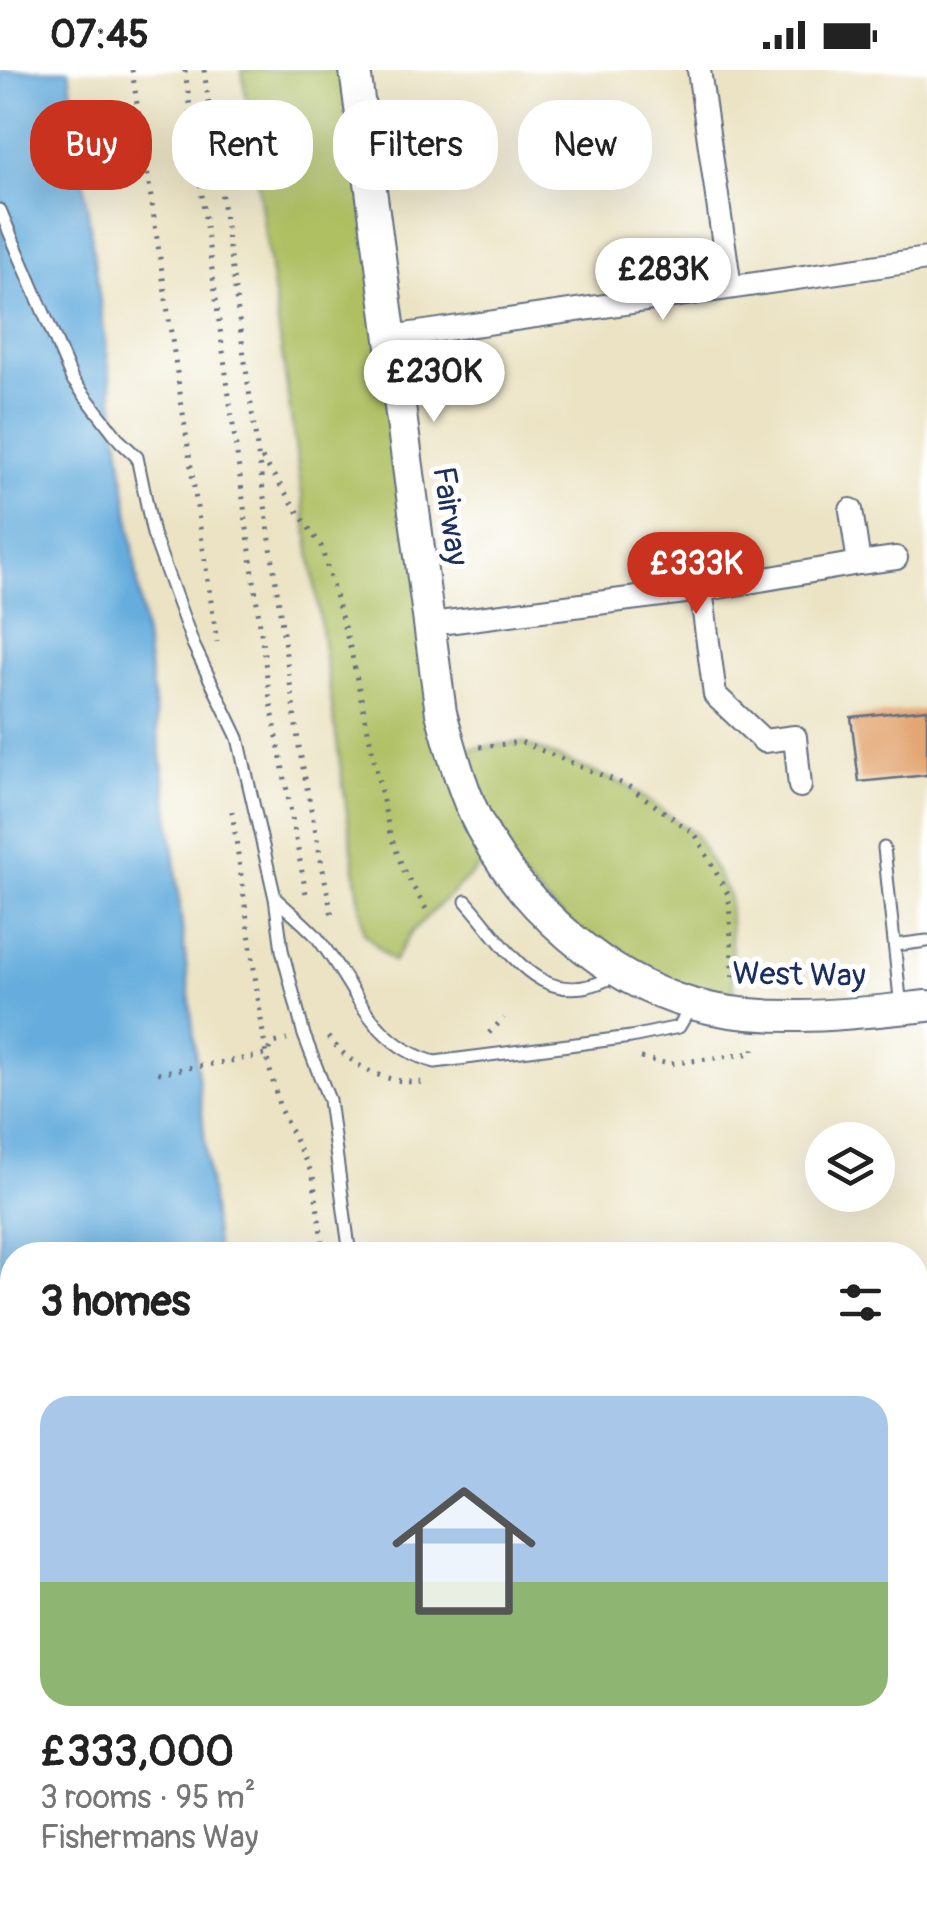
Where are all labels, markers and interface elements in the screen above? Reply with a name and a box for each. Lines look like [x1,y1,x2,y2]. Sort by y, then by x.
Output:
text: 07:45 [50,11,149,59]
chip: Buy [30,100,152,190]
chip: Rent [172,100,313,190]
chip: Filters [333,100,498,190]
chip: New [518,100,652,190]
pin: £283K [593,238,733,323]
text: £283K [617,250,709,290]
pin: £230K [364,340,504,425]
text: £230K [386,352,482,392]
street label: Fairway [423,464,477,569]
pin: £333K [626,532,766,617]
text: £333K [649,544,743,584]
street label: West Way [732,954,866,996]
map controls [805,1122,895,1212]
button: layers [805,1122,895,1212]
icon: filters [833,1275,888,1330]
text: 3 homes [40,1276,190,1328]
icon: home [374,1461,554,1641]
text: £333,000 [40,1726,234,1778]
text: 3 rooms · 95 m² [40,1778,256,1818]
text: Fishermans Way [40,1818,258,1858]

